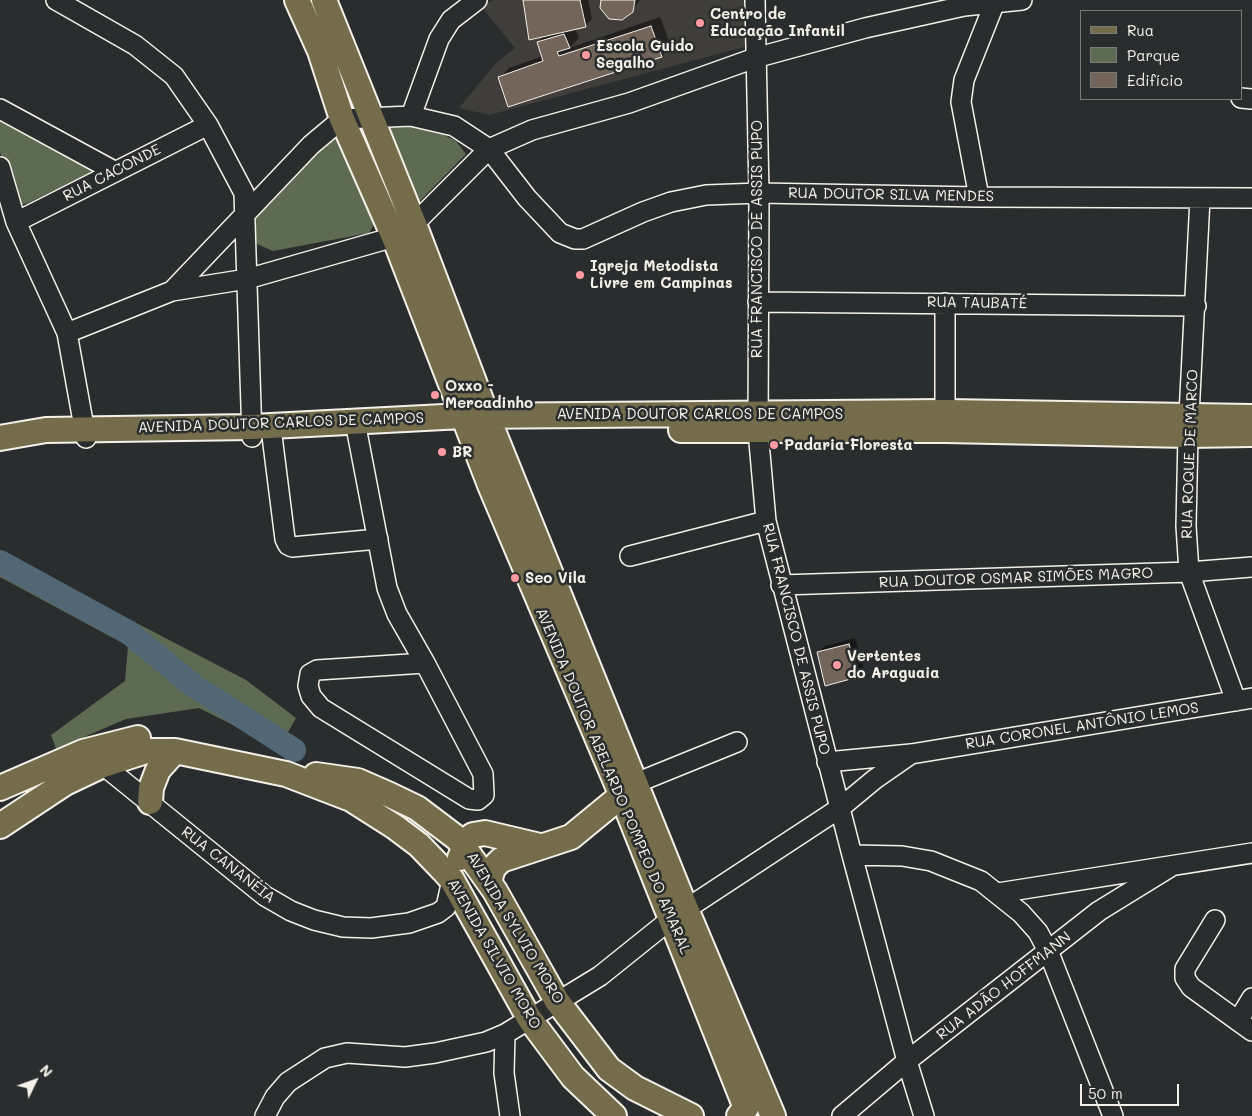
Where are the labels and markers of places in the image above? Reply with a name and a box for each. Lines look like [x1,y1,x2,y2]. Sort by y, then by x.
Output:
place label: Centro de Educação Infantil [710,5,845,40]
marker: Centro de Educação Infantil [694,17,706,29]
place label: Escola Guido Segalho [596,37,694,72]
marker: Escola Guido Segalho [580,49,592,61]
place label: Igreja Metodista Livre em Campinas [590,257,732,292]
marker: Igreja Metodista Livre em Campinas [574,269,586,281]
place label: Oxxo - Mercadinho [445,377,533,412]
marker: Oxxo - Mercadinho [429,389,441,401]
place label: Padaria Floresta [784,436,913,454]
marker: Padaria Floresta [768,439,780,451]
place label: BR [452,443,472,461]
marker: BR [436,446,448,458]
place label: Seo Vila [525,569,586,587]
marker: Seo Vila [509,572,521,584]
place label: Vertentes do Araguaia [847,647,940,682]
marker: Vertentes do Araguaia [831,659,843,671]

